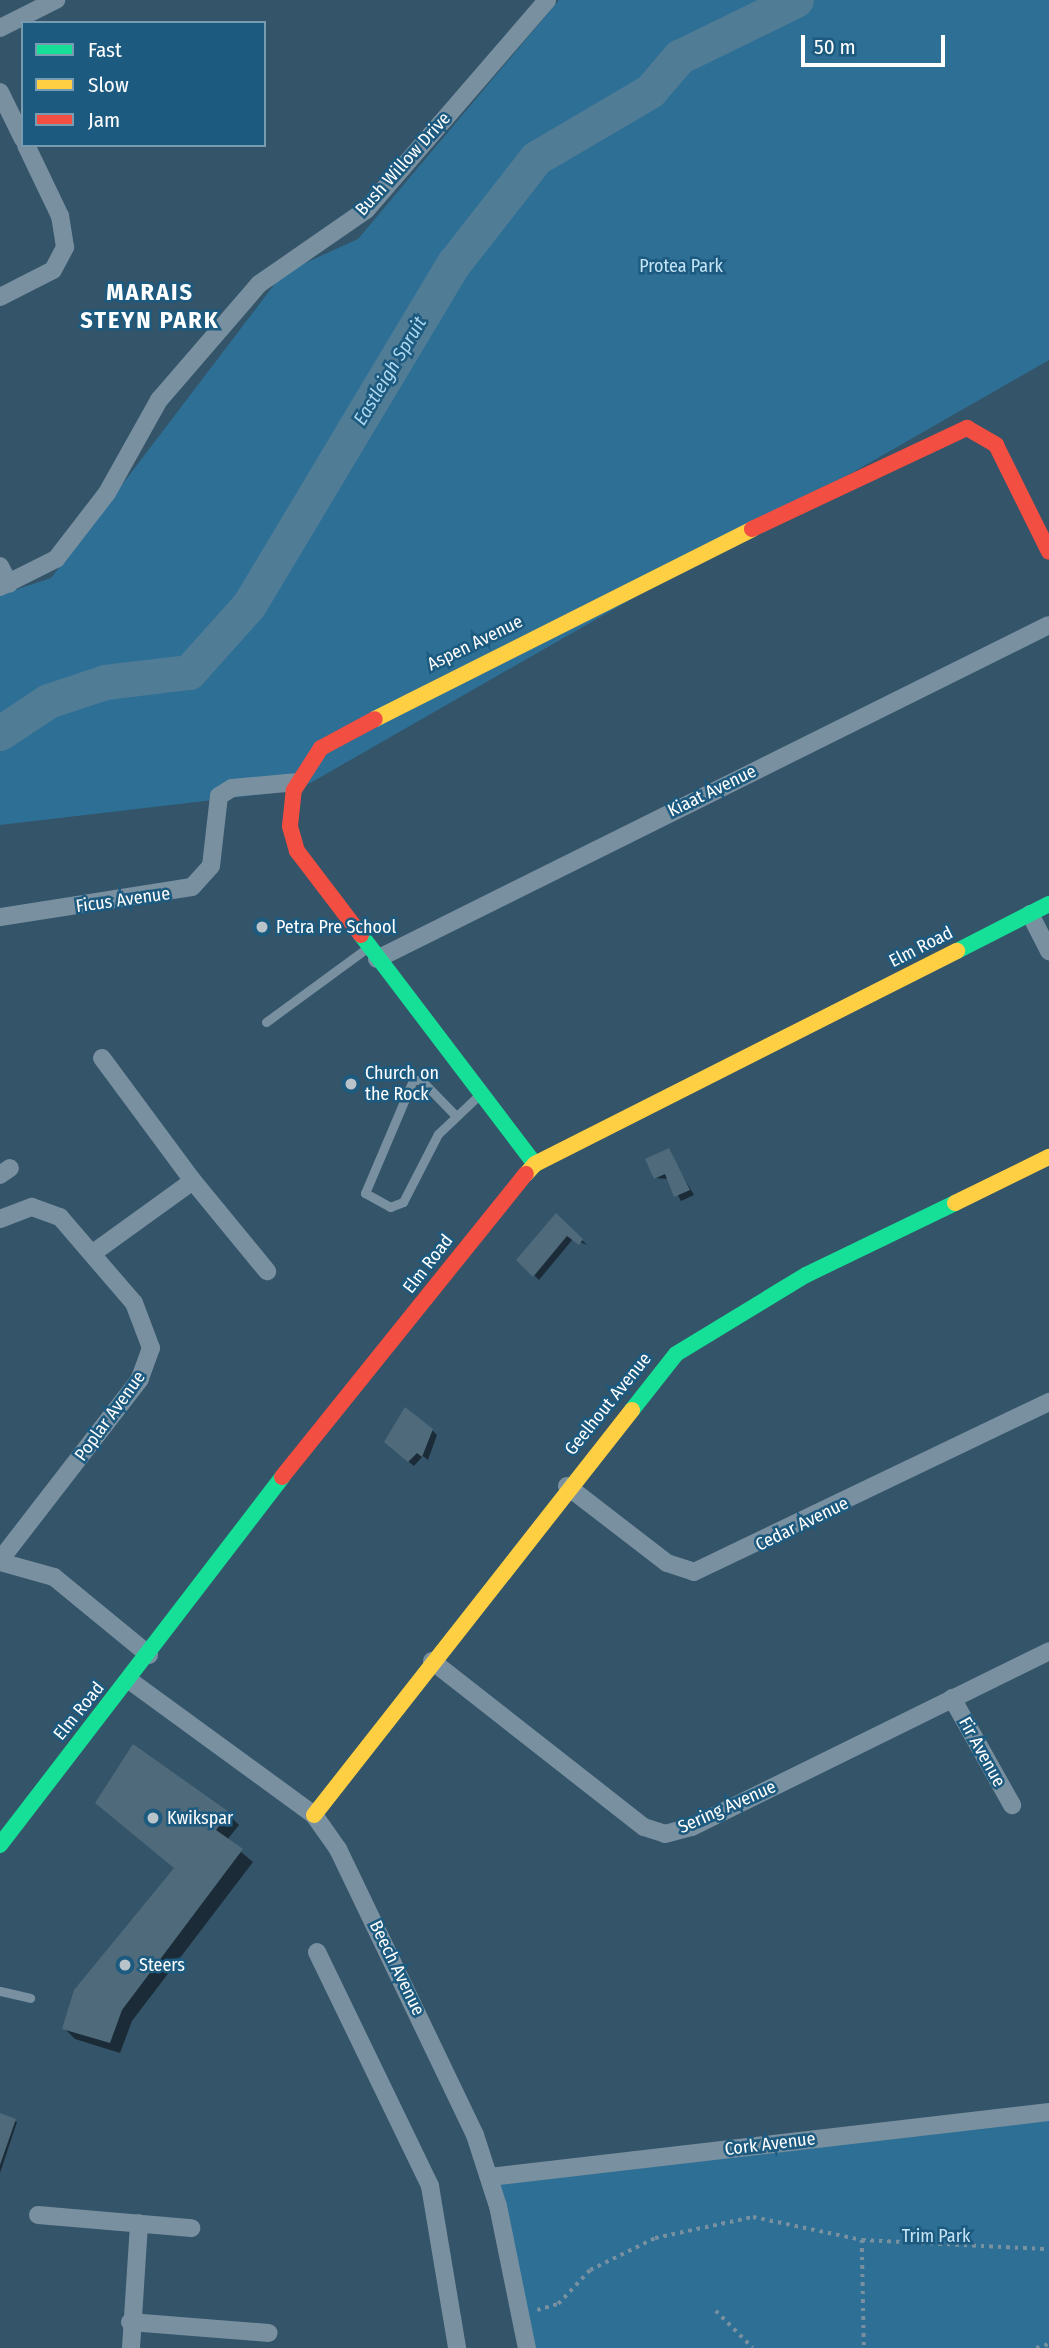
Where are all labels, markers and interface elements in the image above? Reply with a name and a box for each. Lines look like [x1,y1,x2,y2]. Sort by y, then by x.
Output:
legend [21,21,266,147]
scale bar [804,21,948,65]
text: 50 m [814,34,856,60]
text: Fast [88,37,122,63]
text: Slow [88,72,129,98]
text: Jam [88,107,120,133]
street label: Bush Willow Drive [351,108,455,220]
park label: Protea Park [639,255,723,277]
district label: MARAIS STEYN PARK [82,279,218,335]
water label: Eastleigh Spruit [349,313,431,429]
street label: Aspen Avenue [424,611,526,675]
street label: Kiaat Avenue [664,760,760,822]
street label: Ficus Avenue [75,883,171,917]
place label: Petra Pre School [276,916,396,938]
marker: Petra Pre School [254,919,270,935]
street label: Elm Road [886,922,956,972]
place label: Church on the Rock [365,1063,439,1106]
marker: Church on the Rock [343,1076,359,1092]
street label: Elm Road [398,1230,458,1298]
street label: Geelhout Avenue [560,1348,656,1460]
street label: Poplar Avenue [70,1367,150,1465]
street label: Cedar Avenue [752,1492,852,1556]
street label: Elm Road [49,1678,109,1744]
street label: Fir Avenue [954,1713,1010,1791]
street label: Sering Avenue [675,1776,779,1838]
place label: Kwikspar [167,1807,233,1829]
marker: Kwikspar [145,1810,161,1826]
street label: Beech Avenue [365,1917,429,2019]
place label: Steers [139,1954,185,1976]
marker: Steers [117,1957,133,1973]
street label: Cork Avenue [723,2128,817,2160]
park label: Trim Park [902,2225,970,2247]

